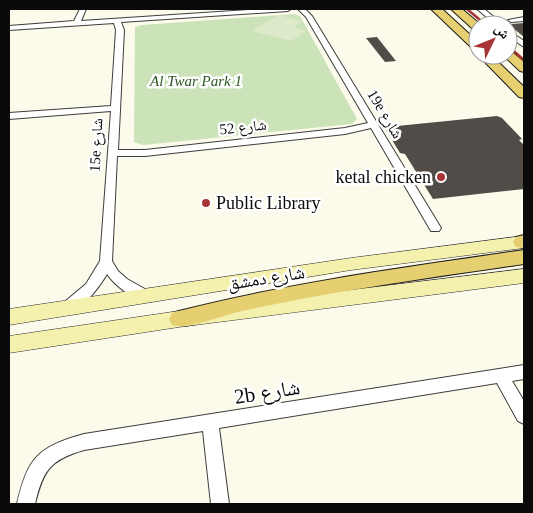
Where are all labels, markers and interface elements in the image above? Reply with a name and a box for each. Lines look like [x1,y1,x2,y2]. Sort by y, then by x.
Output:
north arrow [468,15,518,65]
text: ش [491,21,513,43]
park label: Al Twar Park 1 [149,73,242,89]
street label: 19e شارع [363,87,406,142]
street label: شارع 52 [219,117,268,139]
street label: 15e شارع [87,118,107,172]
place label: ketal chicken [336,167,431,187]
marker: ketal chicken [435,171,447,183]
place label: Public Library [216,193,320,213]
marker: Public Library [200,197,212,209]
street label: شارع دمشق [226,262,306,295]
street label: 2b شارع [232,375,302,410]

